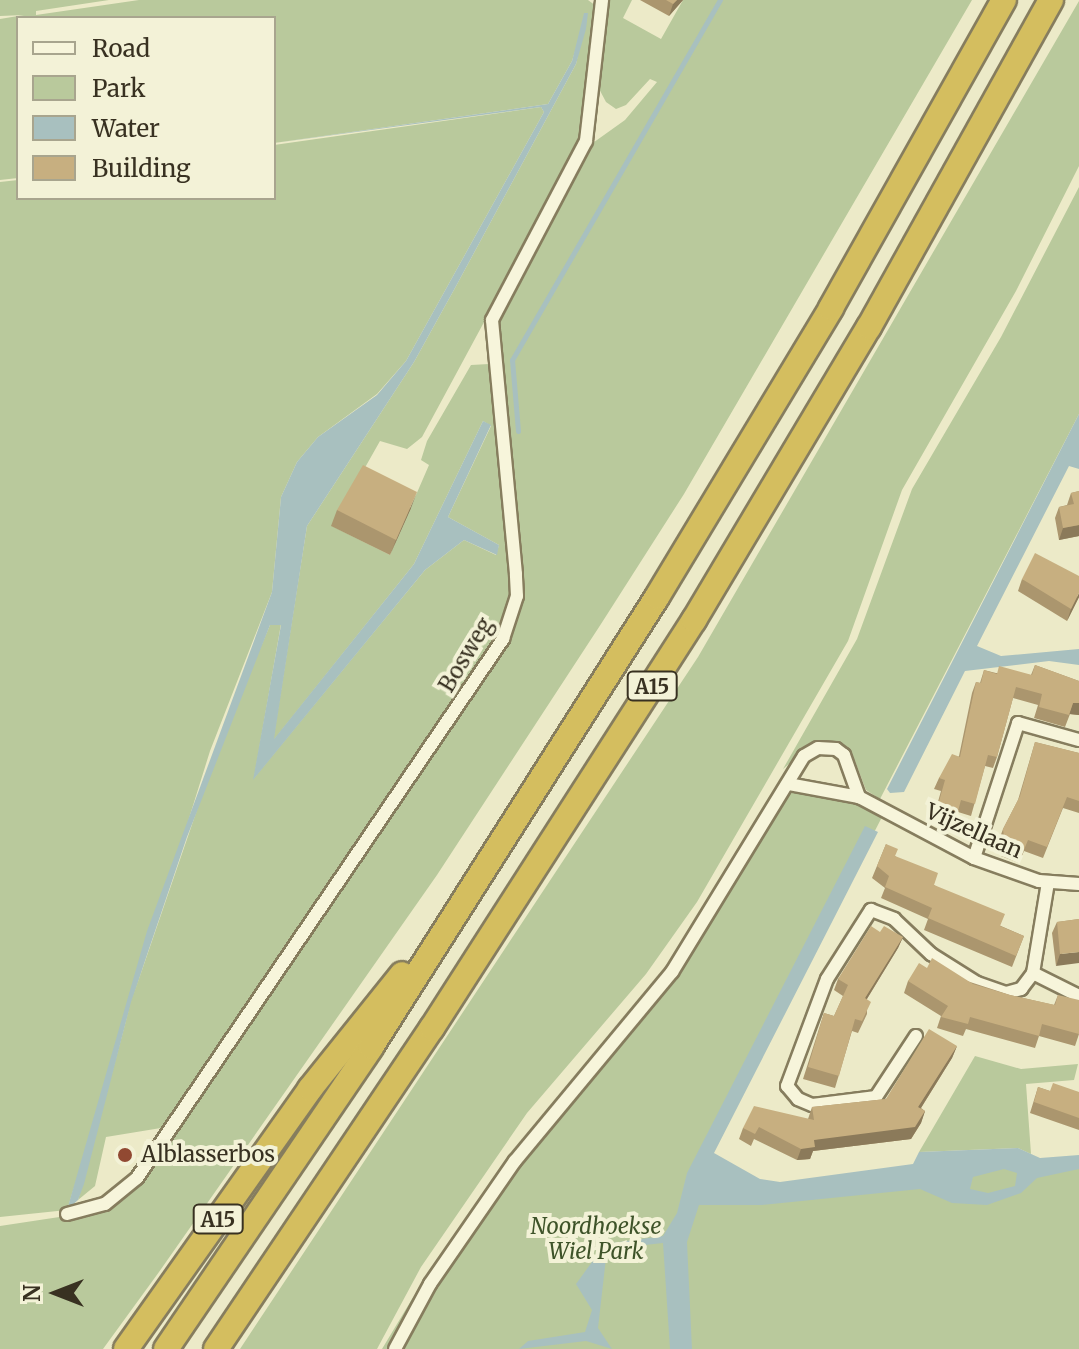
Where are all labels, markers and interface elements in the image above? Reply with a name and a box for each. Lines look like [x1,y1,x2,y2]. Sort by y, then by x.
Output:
legend [16,16,276,200]
text: Road [92,33,150,64]
text: Park [92,73,145,104]
text: Water [92,113,160,144]
text: Building [92,153,191,184]
street label: Bosweg [434,613,498,697]
road number: A15 [626,670,678,702]
street label: Vijzellaan [922,798,1026,864]
place label: Alblasserbos [141,1142,275,1168]
marker: Alblasserbos [116,1146,134,1164]
road number: A15 [192,1203,244,1235]
park label: Noordhoekse Wiel Park [531,1213,661,1264]
north arrow [16,1253,96,1333]
text: N [18,1284,46,1302]

